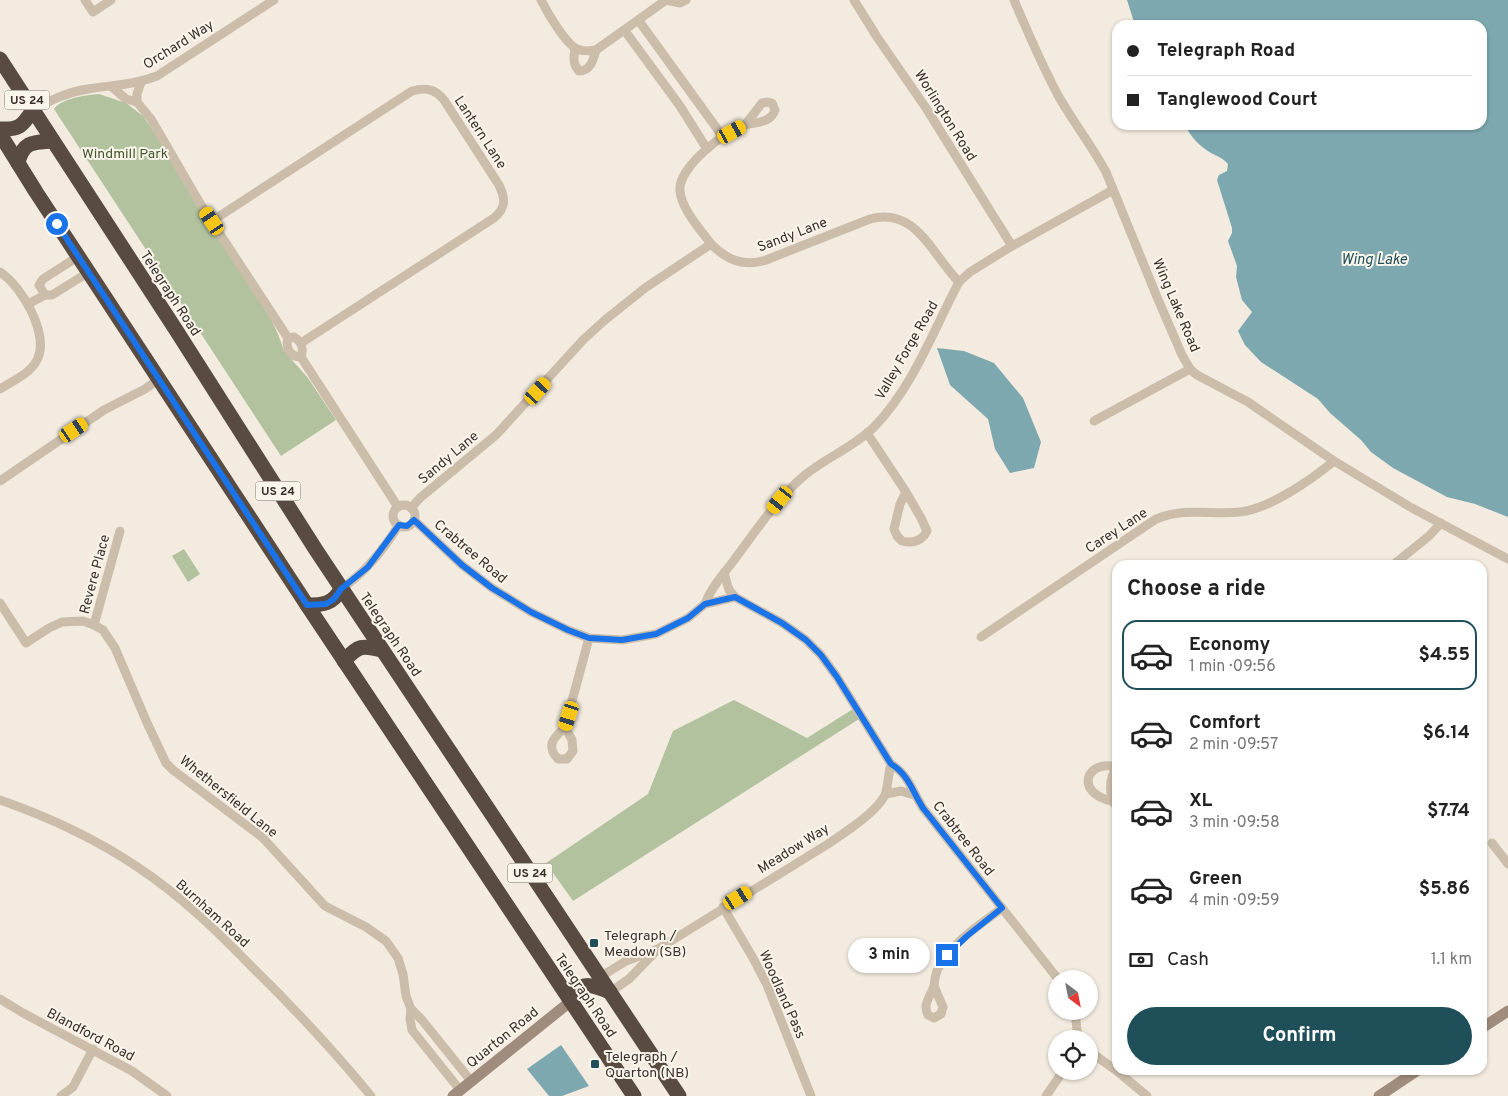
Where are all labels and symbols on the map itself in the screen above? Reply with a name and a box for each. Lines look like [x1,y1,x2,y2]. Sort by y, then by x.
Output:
street label: Orchard Way [140,17,217,74]
street label: Worlington Road [910,67,980,165]
road number: US 24 [5,90,50,110]
street label: Lantern Lane [450,93,510,172]
car [715,118,748,146]
park label: Windmill Park [82,146,168,163]
car [197,204,226,238]
route start [46,213,68,235]
street label: Sandy Lane [755,214,830,257]
street label: Telegraph Road [136,248,204,340]
water label: Wing Lake [1341,251,1407,270]
street label: Wing Lake Road [1148,256,1203,355]
street label: Valley Forge Road [872,298,943,403]
car [522,375,553,407]
car [57,415,90,445]
street label: Sandy Lane [415,428,483,488]
road number: US 24 [256,482,300,501]
car [764,484,795,516]
street label: Carey Lane [1083,505,1151,558]
street label: Crabtree Road [430,517,510,588]
street label: Revere Place [77,533,114,616]
street label: Telegraph Road [355,589,424,680]
car [557,699,580,733]
street label: Whethersfield Lane [176,752,281,842]
street label: Crabtree Road [928,798,997,880]
street label: Meadow Way [755,821,833,878]
road number: US 24 [508,864,552,882]
street label: Burnham Road [172,877,252,952]
car [721,884,754,912]
place label: Telegraph / Meadow (SB) [604,928,686,961]
marker: Telegraph / Meadow (SB) [588,937,600,949]
callout: 3 min [847,938,930,972]
route end [936,944,958,966]
street label: Woodland Pass [755,948,809,1041]
street label: Telegraph Road [550,950,619,1041]
north arrow [1048,970,1098,1020]
street label: Quarton Road [463,1004,542,1072]
street label: Blandford Road [43,1005,137,1066]
place label: Telegraph / Quarton (NB) [605,1049,689,1082]
marker: Telegraph / Quarton (NB) [589,1058,601,1070]

